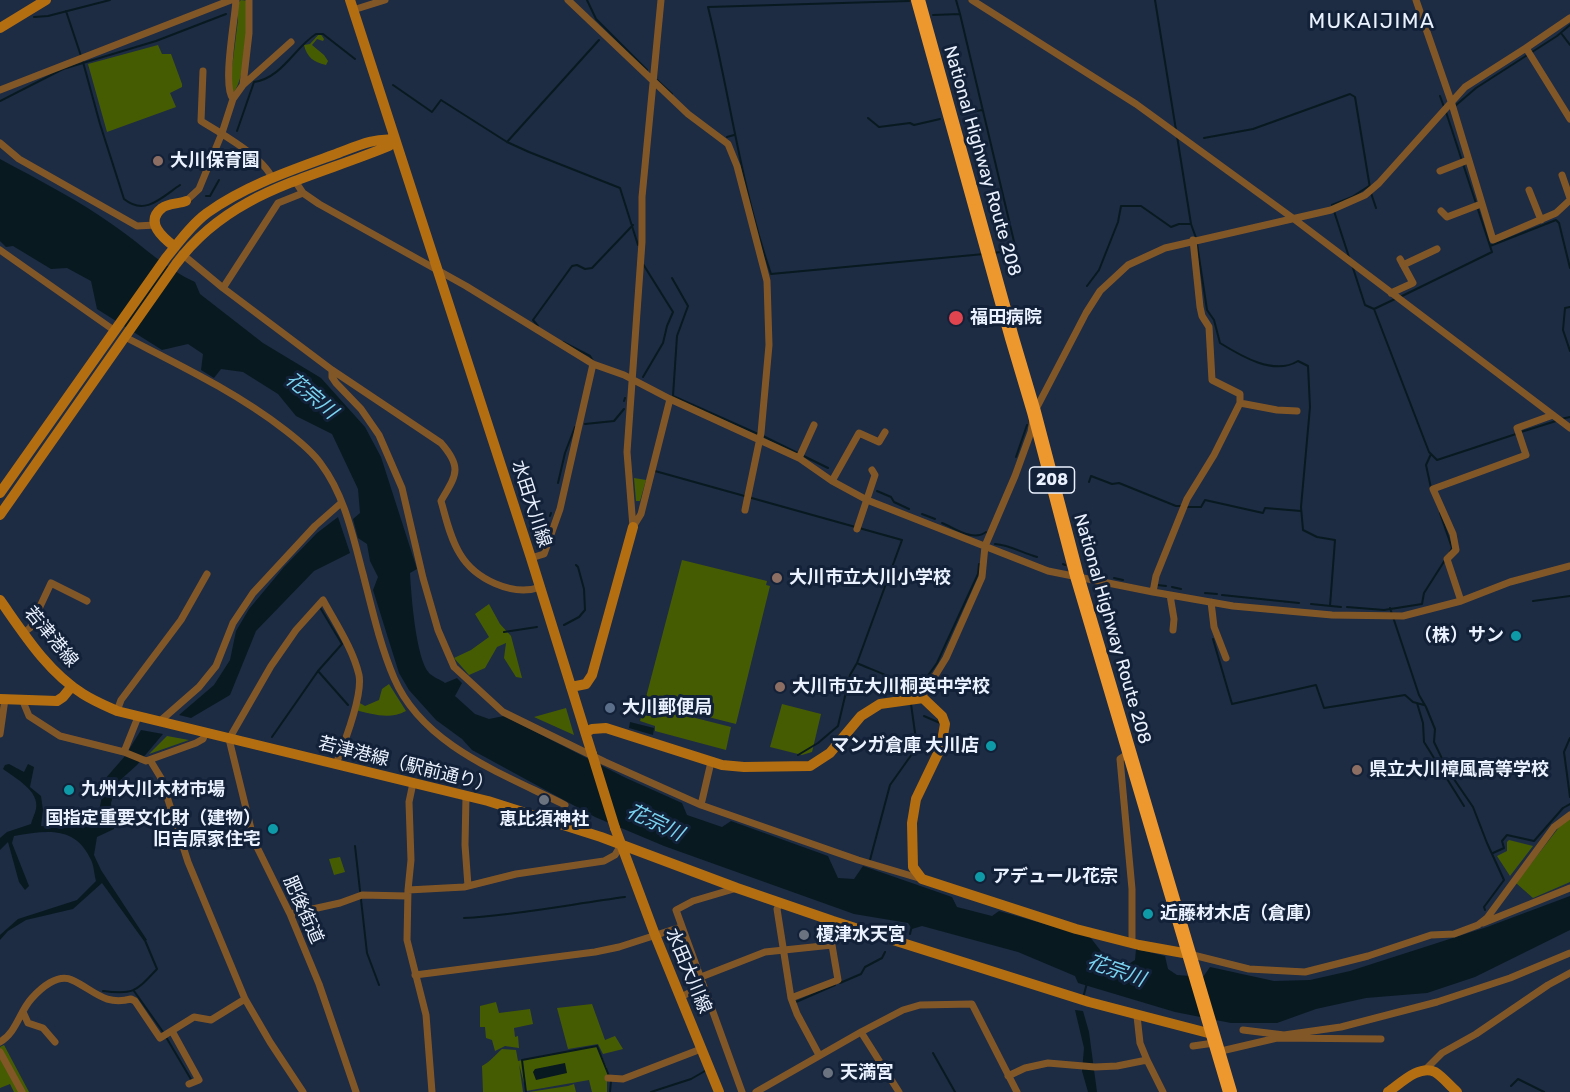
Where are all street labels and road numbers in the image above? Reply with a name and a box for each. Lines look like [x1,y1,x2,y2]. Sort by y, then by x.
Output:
street label: National Highway Route 208 [939,43,1025,279]
street label: 水田大川線 [507,458,555,550]
road number: 208 [1030,467,1074,493]
street label: National Highway Route 208 [1069,511,1155,747]
street label: 若津港線 [20,602,82,672]
street label: 若津港線（駅前通り） [316,733,496,797]
street label: 肥後街道 [278,873,328,947]
street label: 水田大川線 [660,925,716,1017]

